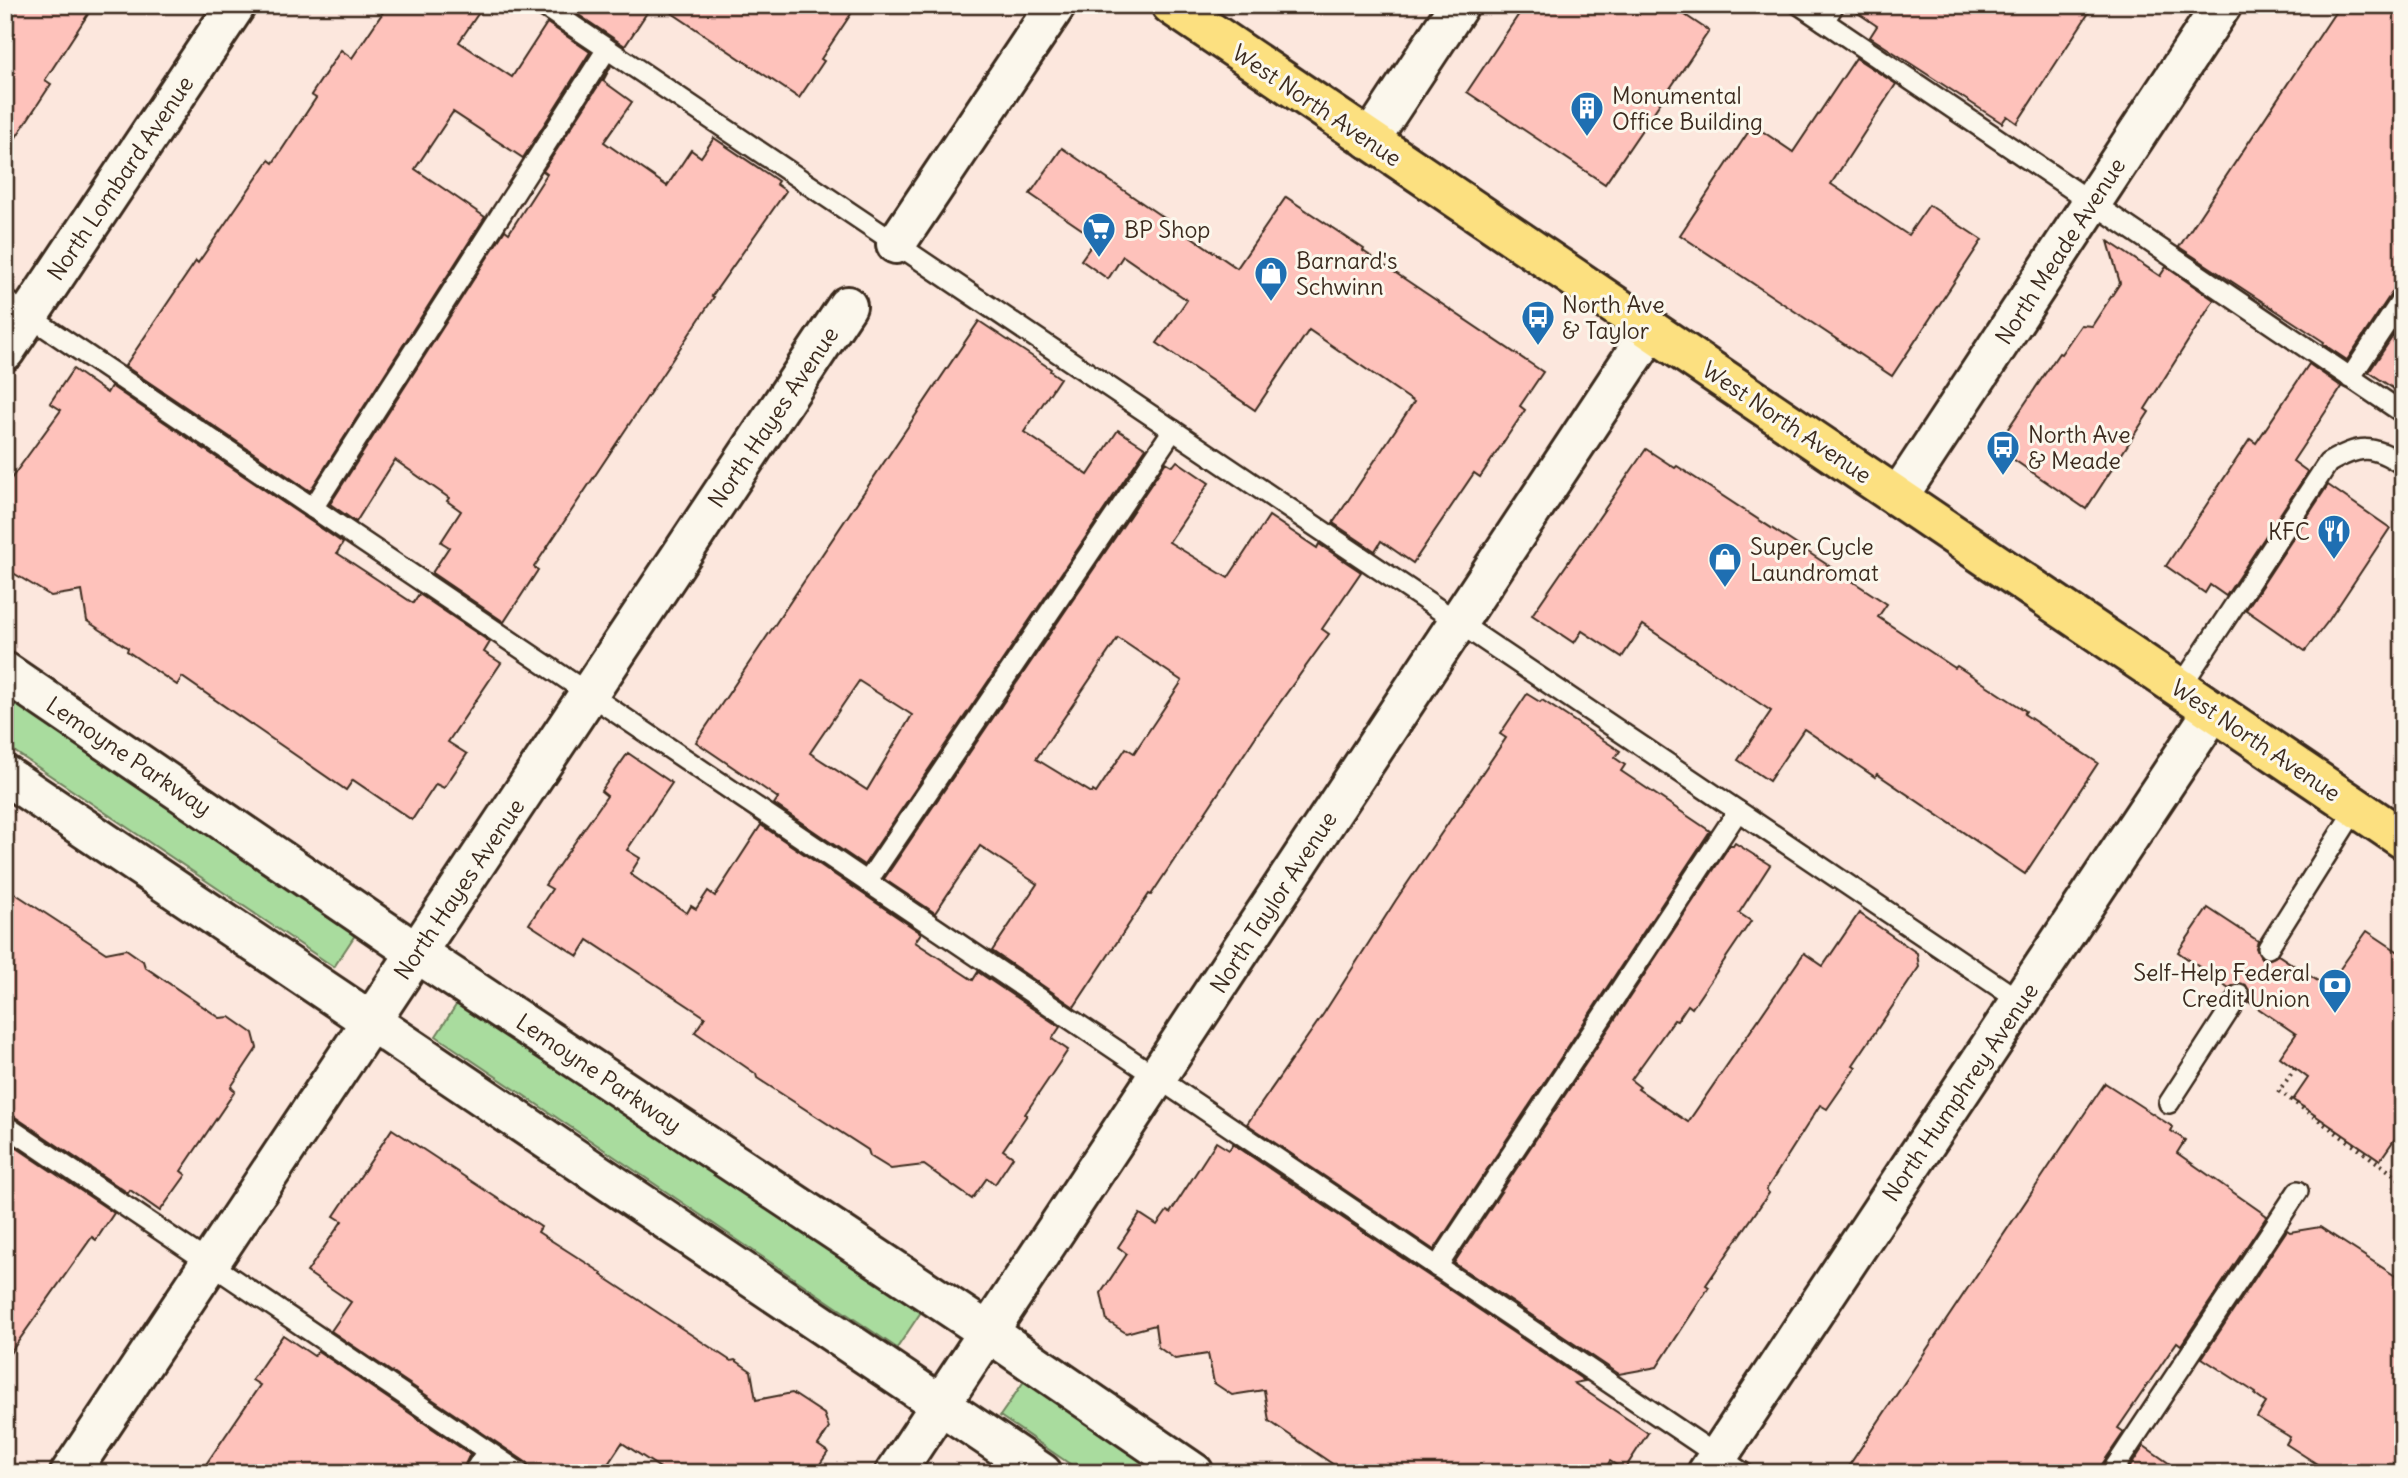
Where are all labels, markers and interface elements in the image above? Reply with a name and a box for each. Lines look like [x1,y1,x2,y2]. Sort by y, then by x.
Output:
street label: West North Avenue [1227,38,1407,172]
street label: North Lombard Avenue [41,70,199,286]
place label: Monumental Office Building [1612,81,1763,136]
building icon: Monumental Office Building [1568,89,1606,138]
street label: North Meade Avenue [1989,152,2131,350]
supermarket icon: BP Shop [1080,210,1118,259]
place label: BP Shop [1124,215,1210,244]
place label: Barnard's Schwinn [1296,246,1398,301]
shop icon: Barnard's Schwinn [1252,254,1290,303]
place label: North Ave & Taylor [1562,290,1665,345]
bus stop icon: North Ave & Taylor [1519,298,1557,347]
street label: North Hayes Avenue [702,321,844,513]
street label: West North Avenue [1697,355,1877,489]
place label: North Ave & Meade [2028,420,2131,475]
bus stop icon: North Ave & Meade [1984,428,2022,477]
restaurant icon: KFC [2315,512,2353,561]
place label: KFC [2268,517,2310,546]
place label: Super Cycle Laundromat [1750,532,1879,587]
shop icon: Super Cycle Laundromat [1706,540,1744,589]
street label: West North Avenue [2166,673,2346,807]
street label: Lemoyne Parkway [41,690,217,822]
street label: North Hayes Avenue [388,793,530,985]
street label: North Taylor Avenue [1203,806,1343,998]
place label: Self-Help Federal Credit Union [2133,958,2310,1013]
bank icon: Self-Help Federal Credit Union [2316,966,2354,1015]
street label: North Humphrey Avenue [1876,977,2044,1207]
street label: Lemoyne Parkway [511,1007,687,1139]

